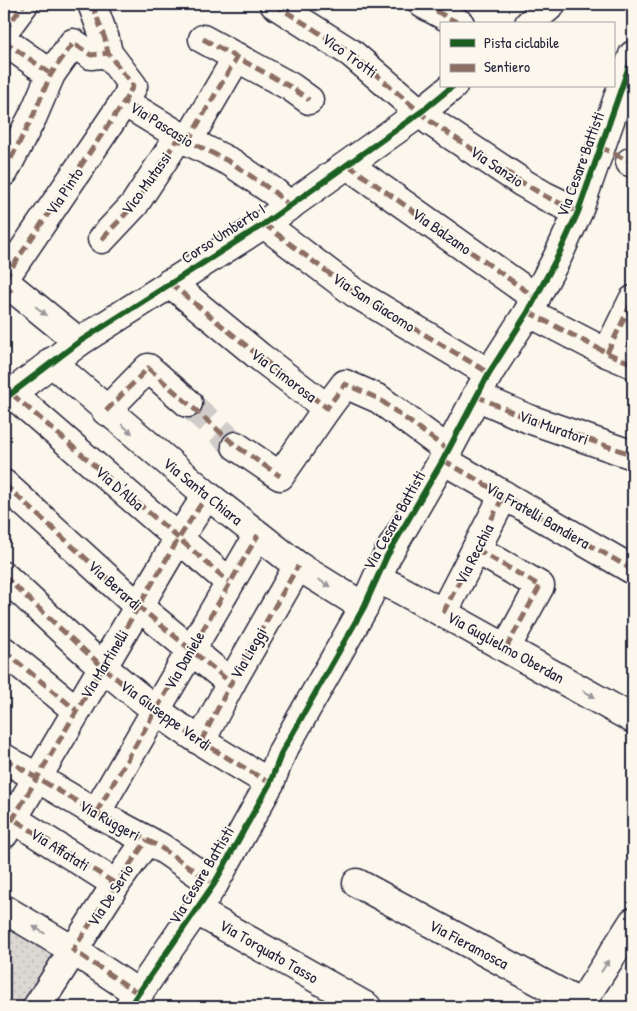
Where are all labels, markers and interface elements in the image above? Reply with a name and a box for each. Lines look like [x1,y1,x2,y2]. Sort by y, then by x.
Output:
legend [440,22,614,88]
street label: Vico Trotti [318,27,382,83]
text: Pista ciclabile [484,32,559,53]
text: Sentiero [484,56,530,77]
street label: Via Pascasio [126,96,199,153]
street label: Via Cesare Battisti [551,108,609,220]
street label: Via Sanzio [466,140,529,192]
street label: Vico Mutassi [116,147,176,219]
street label: Via Pinto [40,162,88,219]
street label: Corso Umberto I [177,198,269,268]
street label: Via Balzano [408,202,477,260]
street label: Via San Giacomo [328,267,420,337]
one-way arrow [35,306,48,317]
street label: Via Cimorosa [247,343,321,407]
street label: Via Muratori [516,404,592,450]
one-way arrow [121,423,134,434]
street label: Via Santa Chiara [159,452,247,530]
street label: Via D'Alba [91,461,149,515]
street label: Via Cesare Battisti [358,466,430,574]
street label: Via Fratelli Bandiera [482,476,594,554]
street label: Via Recchia [449,520,499,588]
street label: Via Berardi [83,555,147,615]
one-way arrow [317,578,330,587]
street label: Via Guglielmo Oberdan [443,606,569,688]
street label: Via Lieggi [224,623,272,683]
street label: Via Martinelli [75,625,133,703]
street label: Via Daniele [158,626,210,693]
street label: Via Giuseppe Verdi [116,674,216,756]
one-way arrow [582,690,596,698]
street label: Via Ruggeri [76,794,144,846]
street label: Via Affatati [26,822,94,876]
street label: Via Cesare Battisti [163,822,239,928]
street label: Via De Serio [82,859,139,930]
street label: Via Torquato Tasso [215,914,323,989]
street label: Via Fieramosca [425,914,513,974]
one-way arrow [32,925,45,934]
one-way arrow [601,959,610,973]

